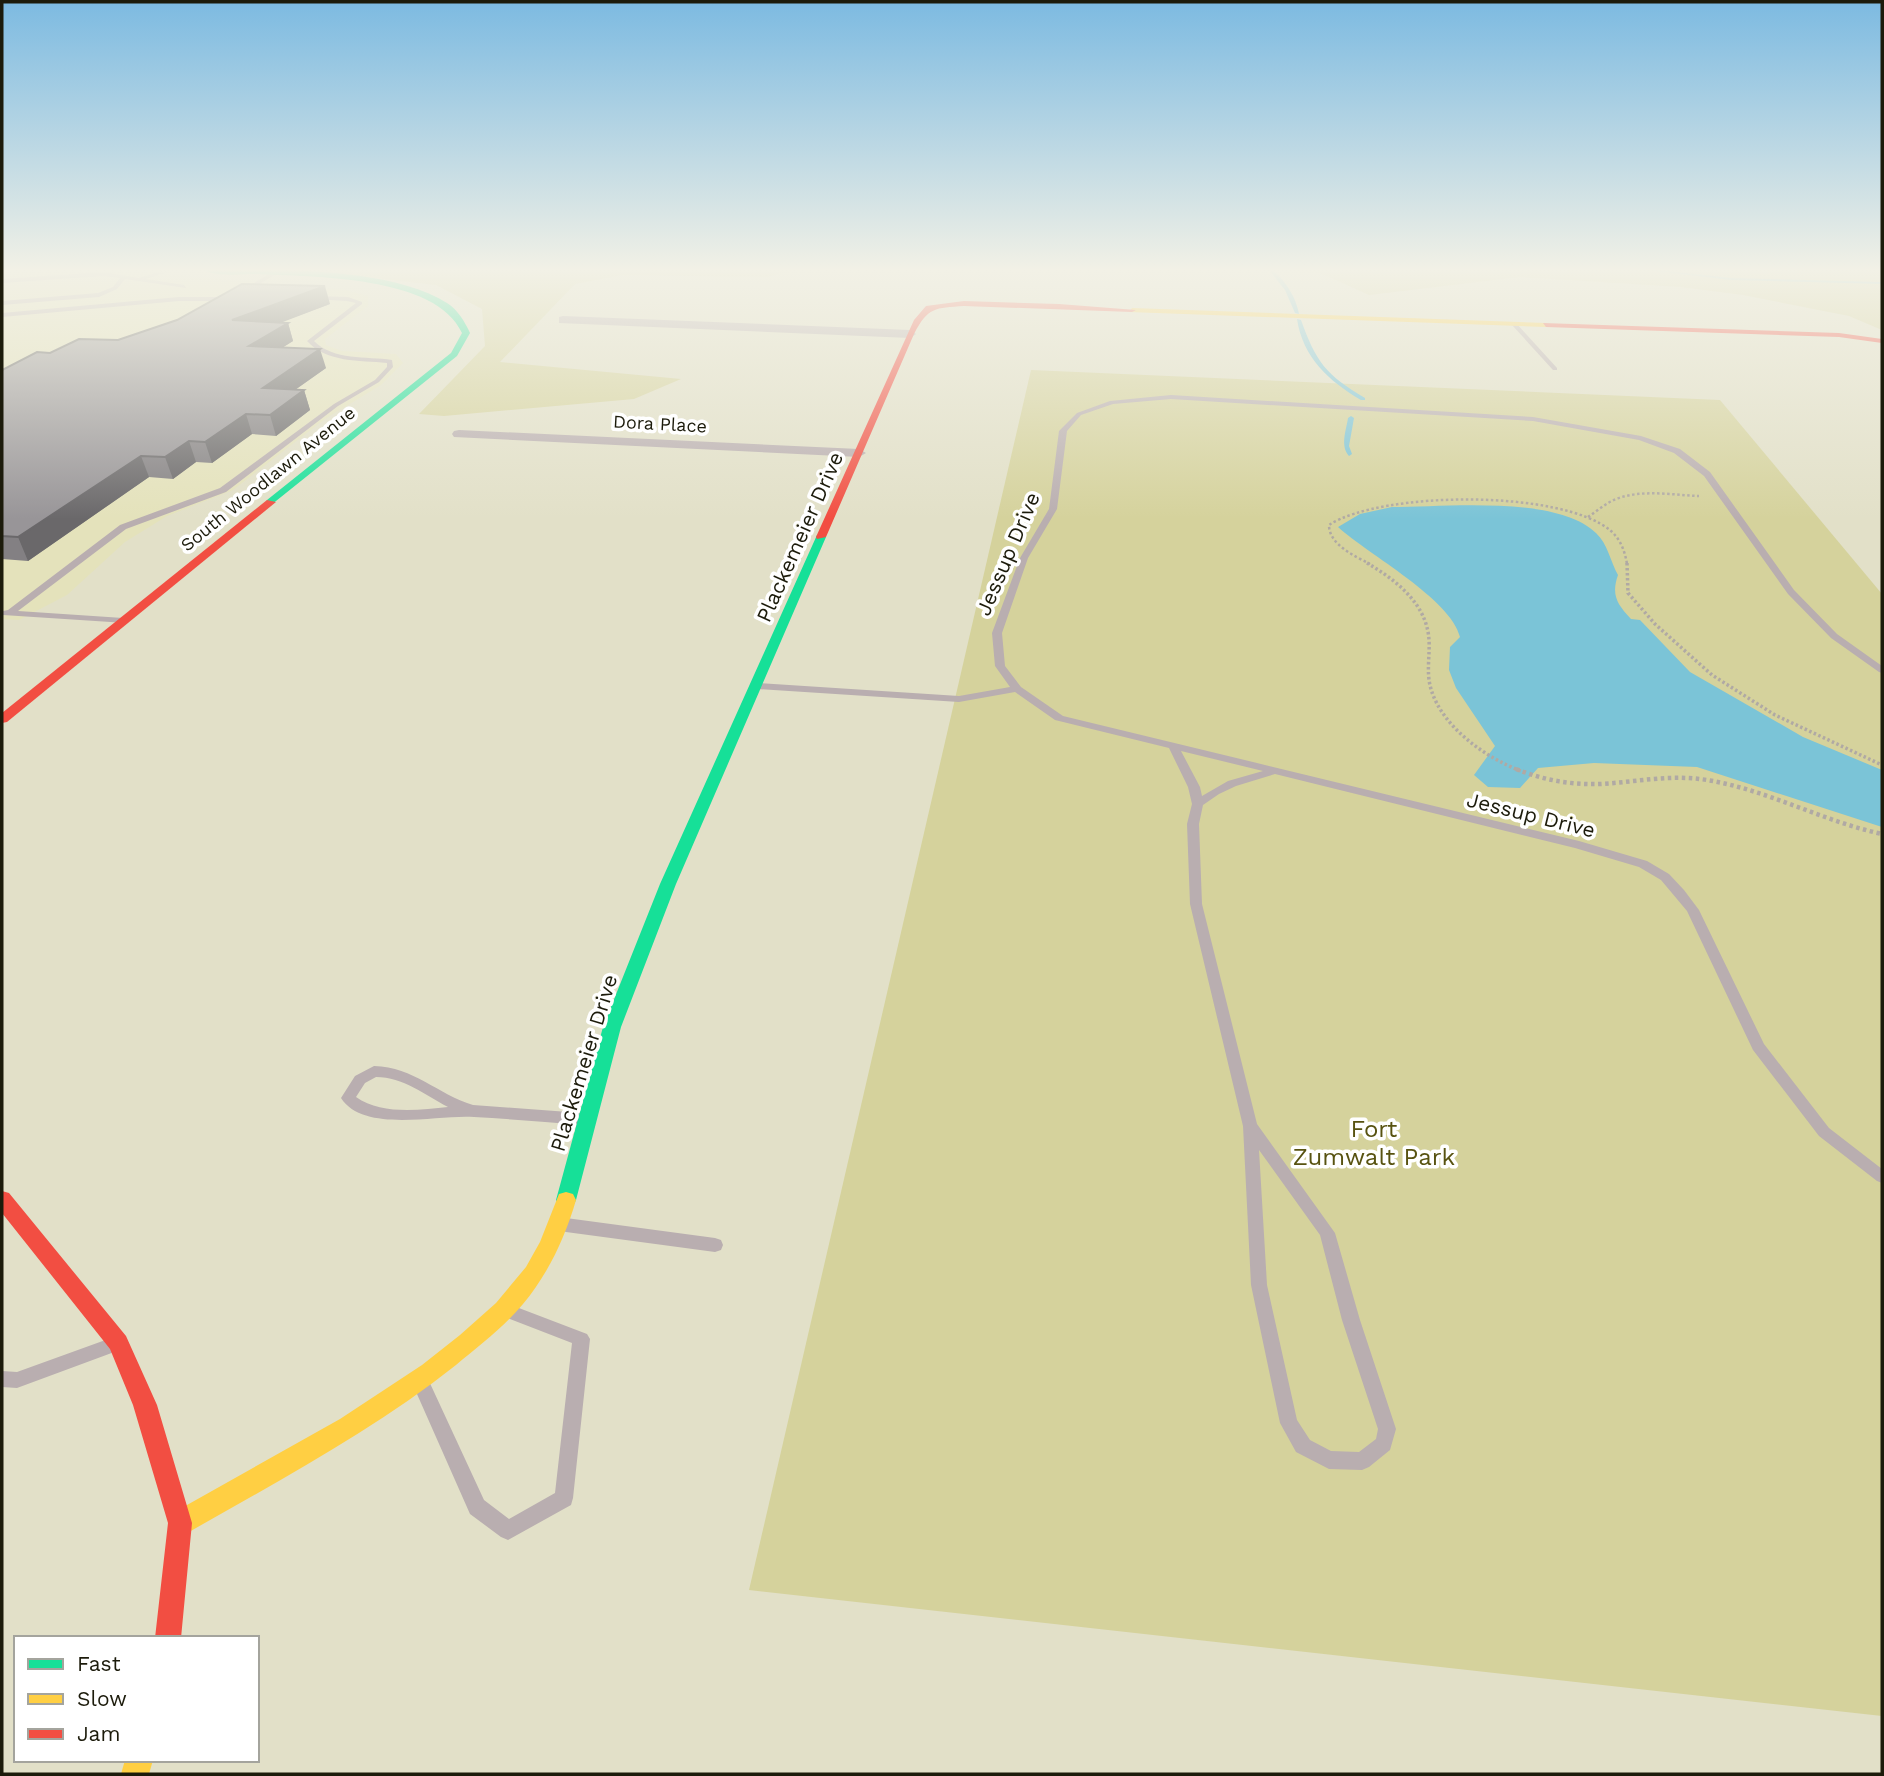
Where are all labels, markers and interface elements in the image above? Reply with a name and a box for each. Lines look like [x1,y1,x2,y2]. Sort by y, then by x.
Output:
street label: South Woodlawn Avenue [176,402,359,555]
street label: Dora Place [613,411,707,436]
street label: Plackemeier Drive [751,448,848,626]
street label: Jessup Drive [970,488,1045,619]
street label: Jessup Drive [1464,786,1598,843]
street label: Plackemeier Drive [545,971,622,1154]
park label: Fort Zumwalt Park [1293,1115,1456,1171]
legend [14,1636,259,1762]
text: Fast [77,1651,121,1676]
text: Slow [77,1686,127,1711]
text: Jam [77,1721,120,1746]

